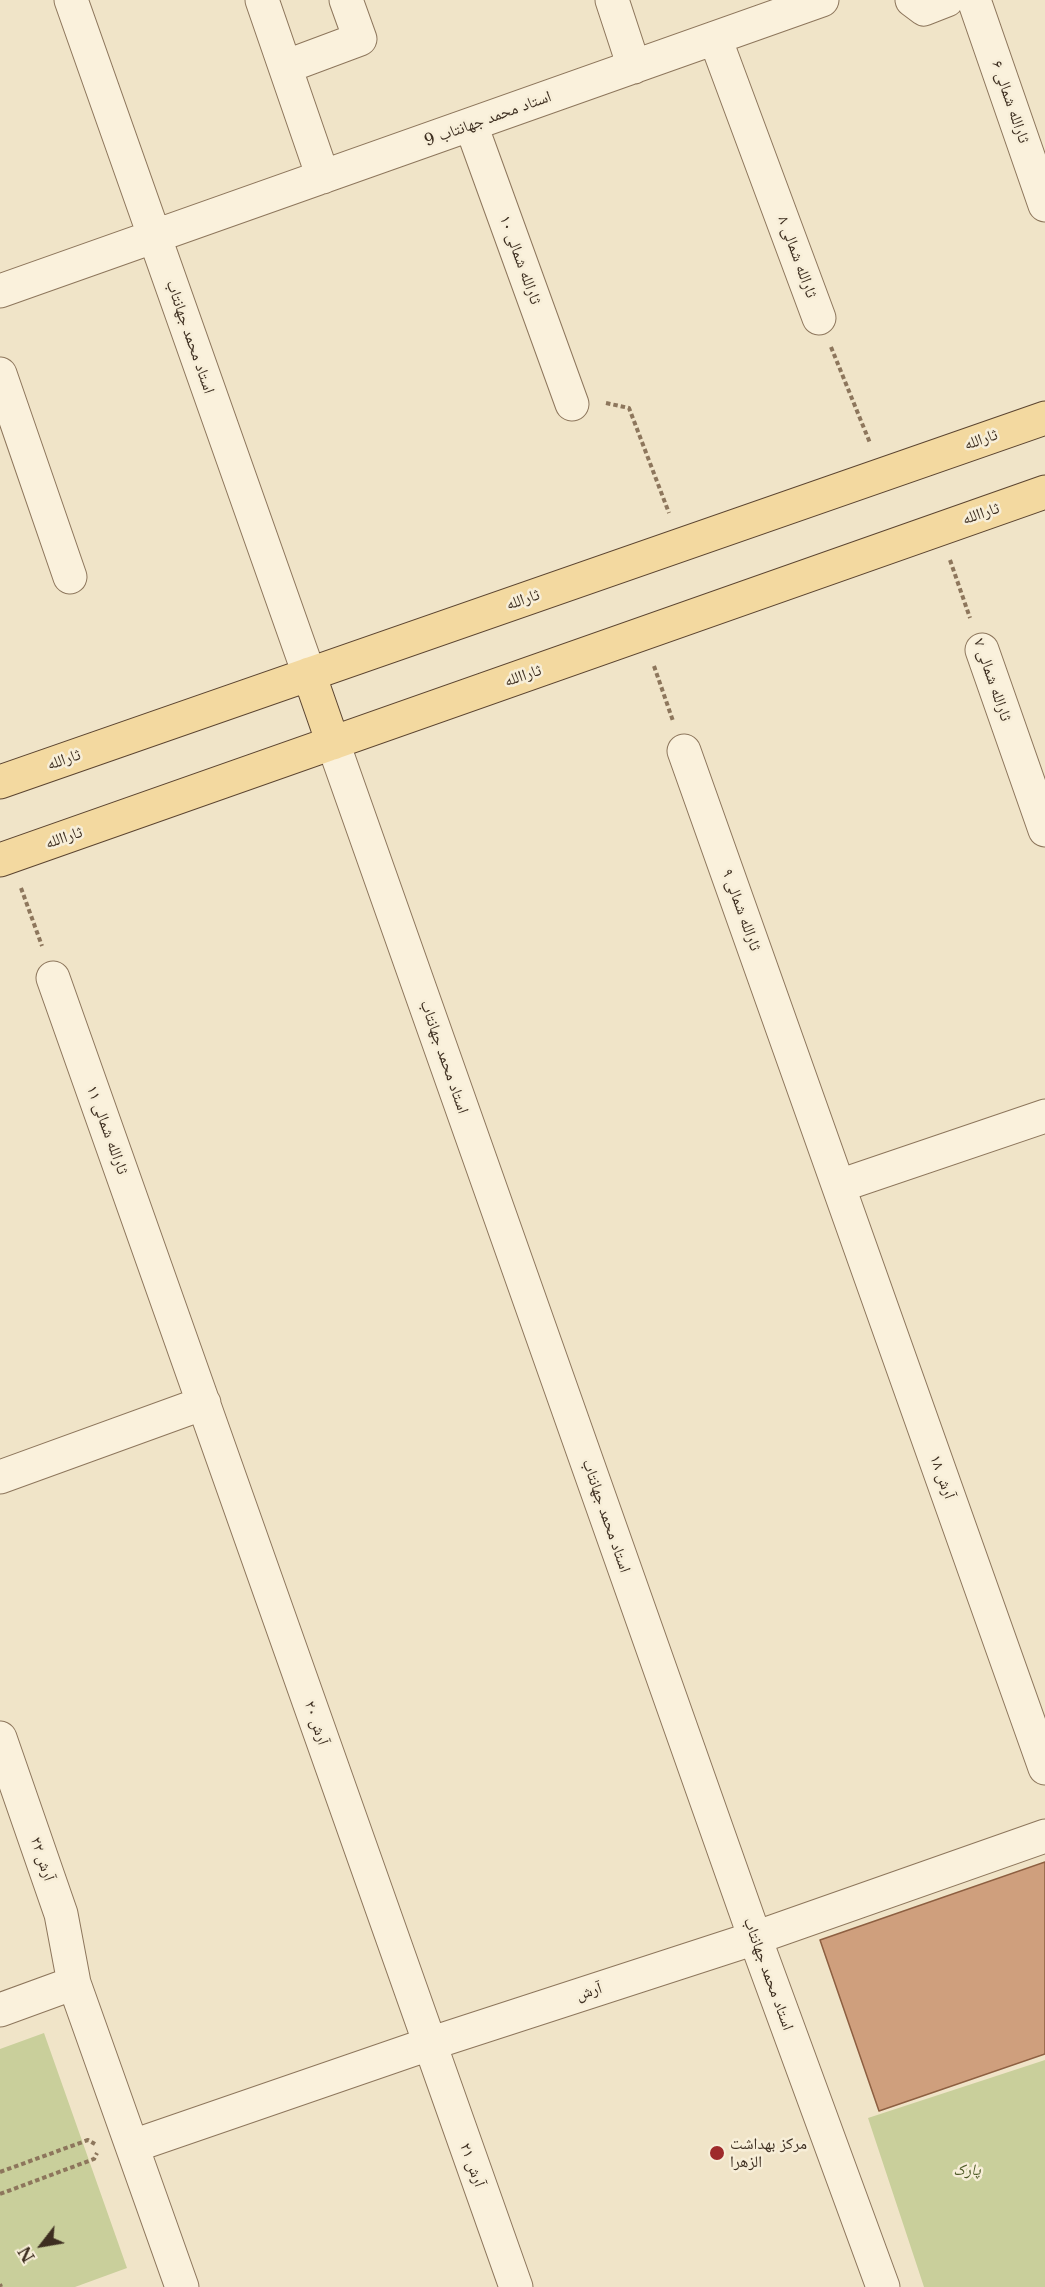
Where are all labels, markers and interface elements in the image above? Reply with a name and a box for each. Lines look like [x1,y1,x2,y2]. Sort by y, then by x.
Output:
street label: ثارالله شمالی ۶ [987,58,1033,146]
street label: استاد محمد جهانتاب 9 [422,87,554,151]
street label: ثارالله شمالی ۱۰ [495,213,545,307]
street label: ثارالله شمالی ۸ [773,213,821,301]
street label: استاد محمد جهانتاب [162,278,218,396]
street label: ثارالله [962,425,1000,455]
street label: ثاراالله [960,499,1002,529]
street label: ثارالله [504,585,542,615]
street label: ثارالله شمالی ۷ [969,636,1015,724]
street label: ثاراالله [502,661,544,691]
street label: ثارالله [45,745,83,775]
street label: ثاراالله [43,823,85,853]
street label: ثارالله شمالی ۹ [717,866,765,954]
street label: استاد محمد جهانتاب [416,998,472,1116]
street label: ثارالله شمالی ۱۱ [82,1083,132,1177]
street label: آرش ۱۸ [925,1453,959,1501]
street label: استاد محمد جهانتاب [578,1457,634,1575]
street label: آرش ۲۰ [300,1699,332,1747]
street label: آرش ۲۲ [26,1835,58,1883]
street label: استاد محمد جهانتاب [739,1915,797,2033]
street label: آرش [574,1979,604,2005]
place label: مرکز بهداشت الزهرا [730,2134,807,2172]
street label: آرش ۲۱ [455,2141,489,2189]
marker: مرکز بهداشت الزهرا [708,2144,726,2162]
park label: پارک [953,2160,981,2180]
north arrow [12,2215,72,2275]
text: N [14,2243,39,2266]

